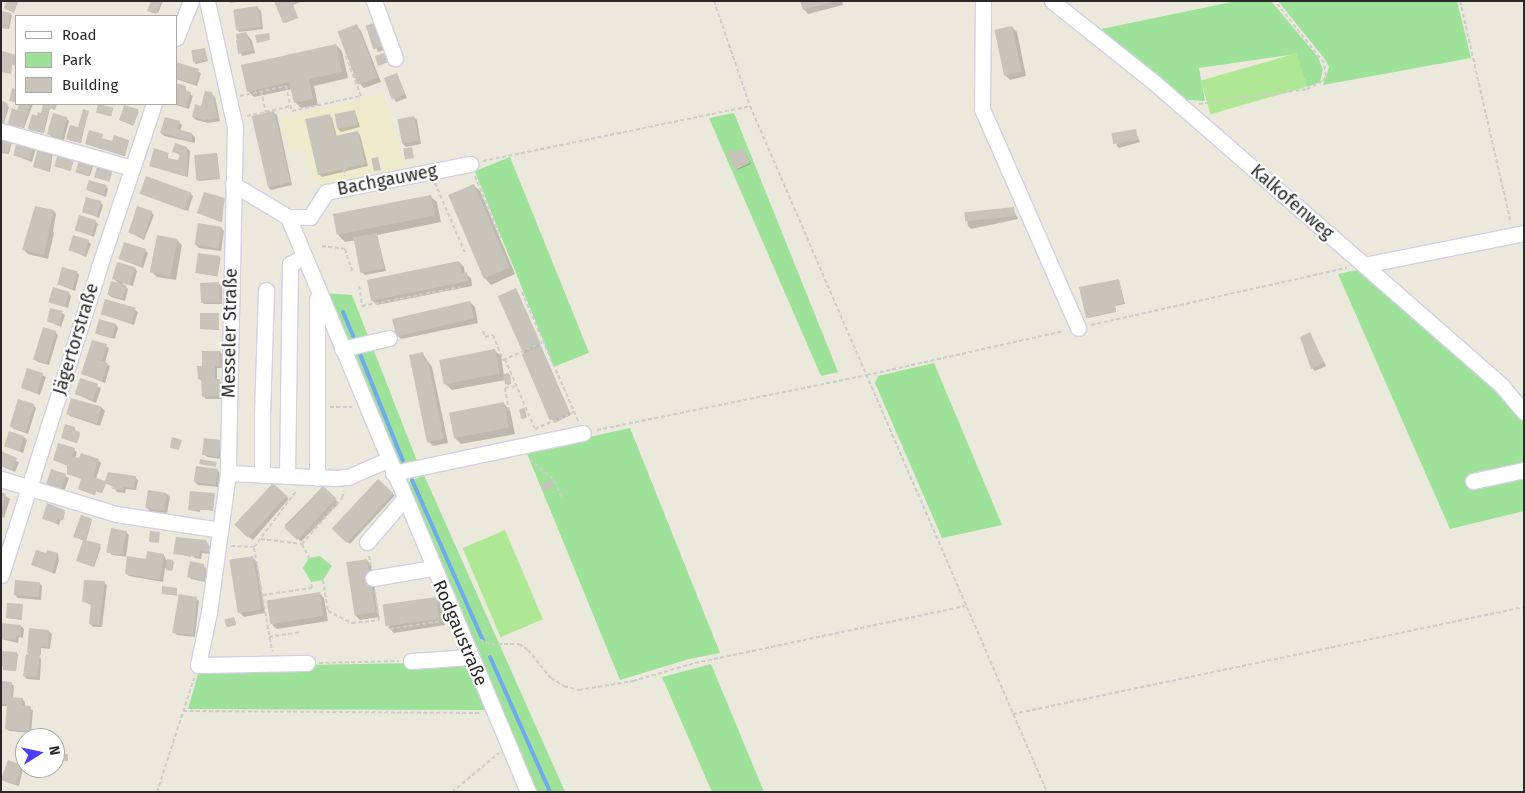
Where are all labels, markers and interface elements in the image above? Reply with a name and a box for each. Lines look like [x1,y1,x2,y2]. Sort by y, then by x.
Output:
legend [15,15,178,105]
text: Road [62,26,97,44]
text: Park [62,51,92,69]
text: Building [62,76,118,94]
street label: Bachgauweg [335,160,439,200]
street label: Kalkofenweg [1246,160,1338,244]
street label: Messeler Straße [218,268,242,398]
street label: Jägertorstraße [49,280,103,398]
street label: Rodgaustraße [428,577,492,689]
north arrow [15,728,65,778]
text: N [45,744,63,757]

